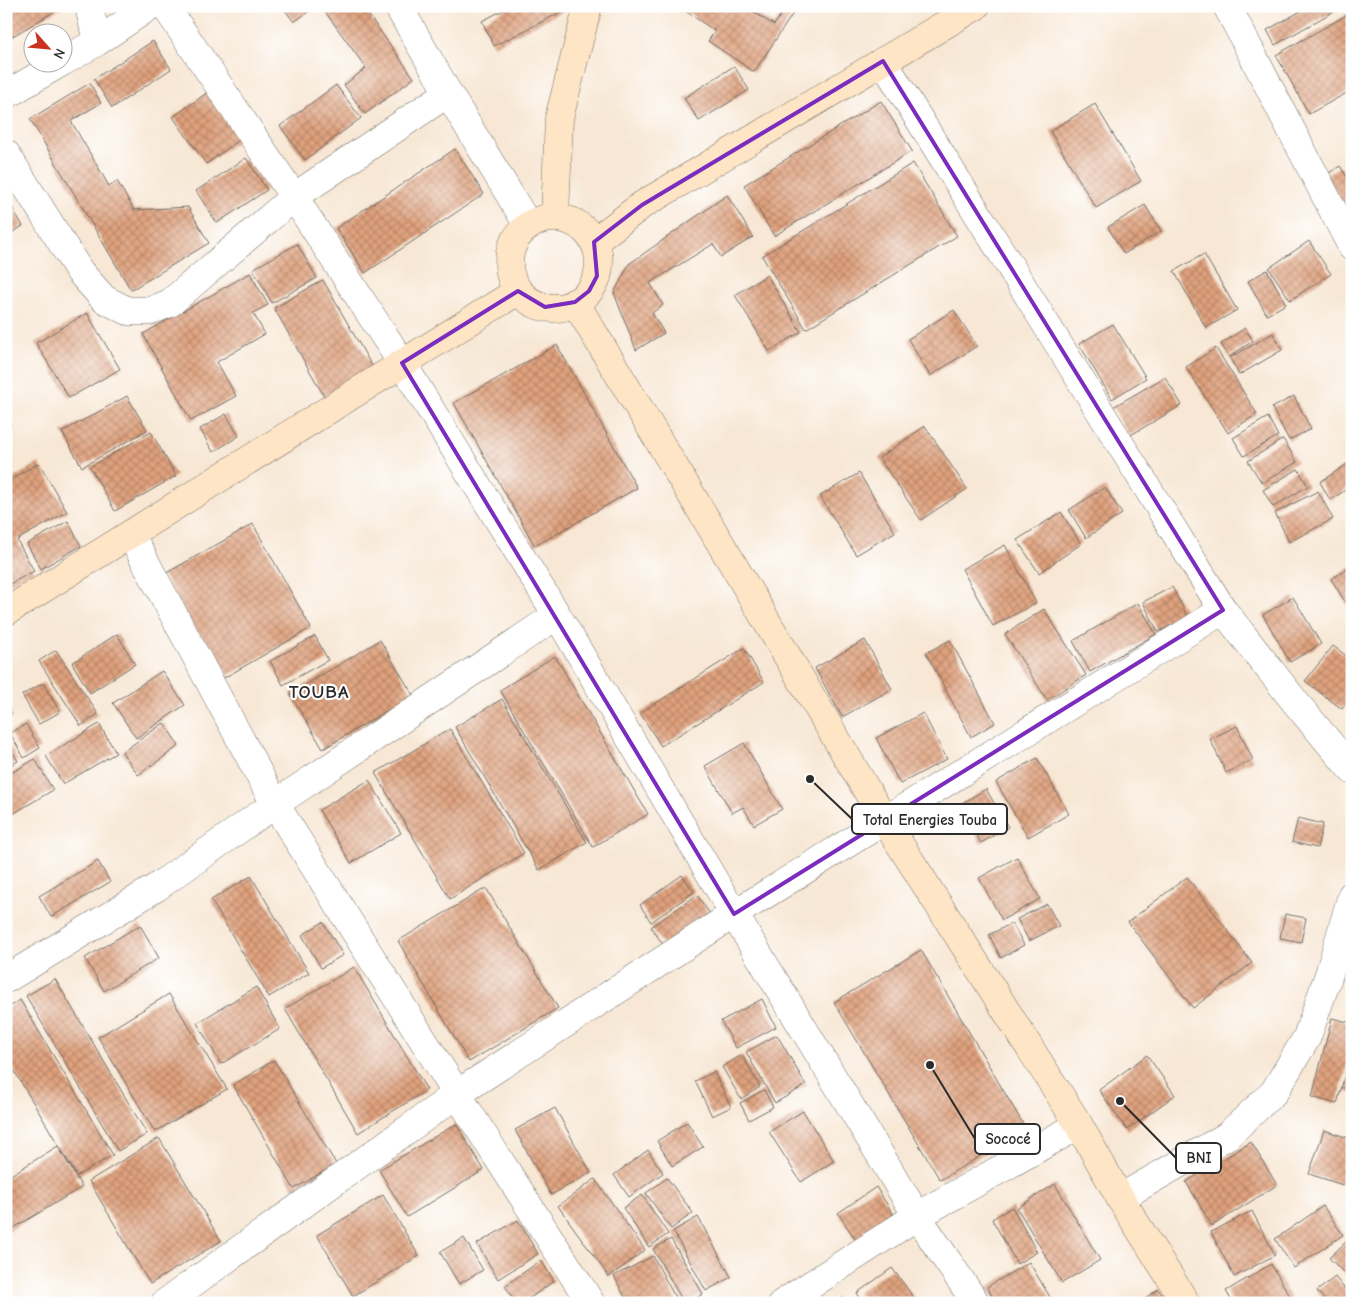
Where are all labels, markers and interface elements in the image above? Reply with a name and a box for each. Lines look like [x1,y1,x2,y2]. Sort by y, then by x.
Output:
north arrow [22,22,72,72]
text: N [49,46,69,62]
district label: TOUBA [289,681,349,703]
callout: Total Energies Touba [852,804,1007,834]
text: Total Energies Touba [863,811,997,829]
callout: Sococé [975,1124,1040,1154]
text: Sococé [985,1130,1031,1148]
callout: BNI [1176,1143,1221,1173]
text: BNI [1186,1149,1212,1167]

